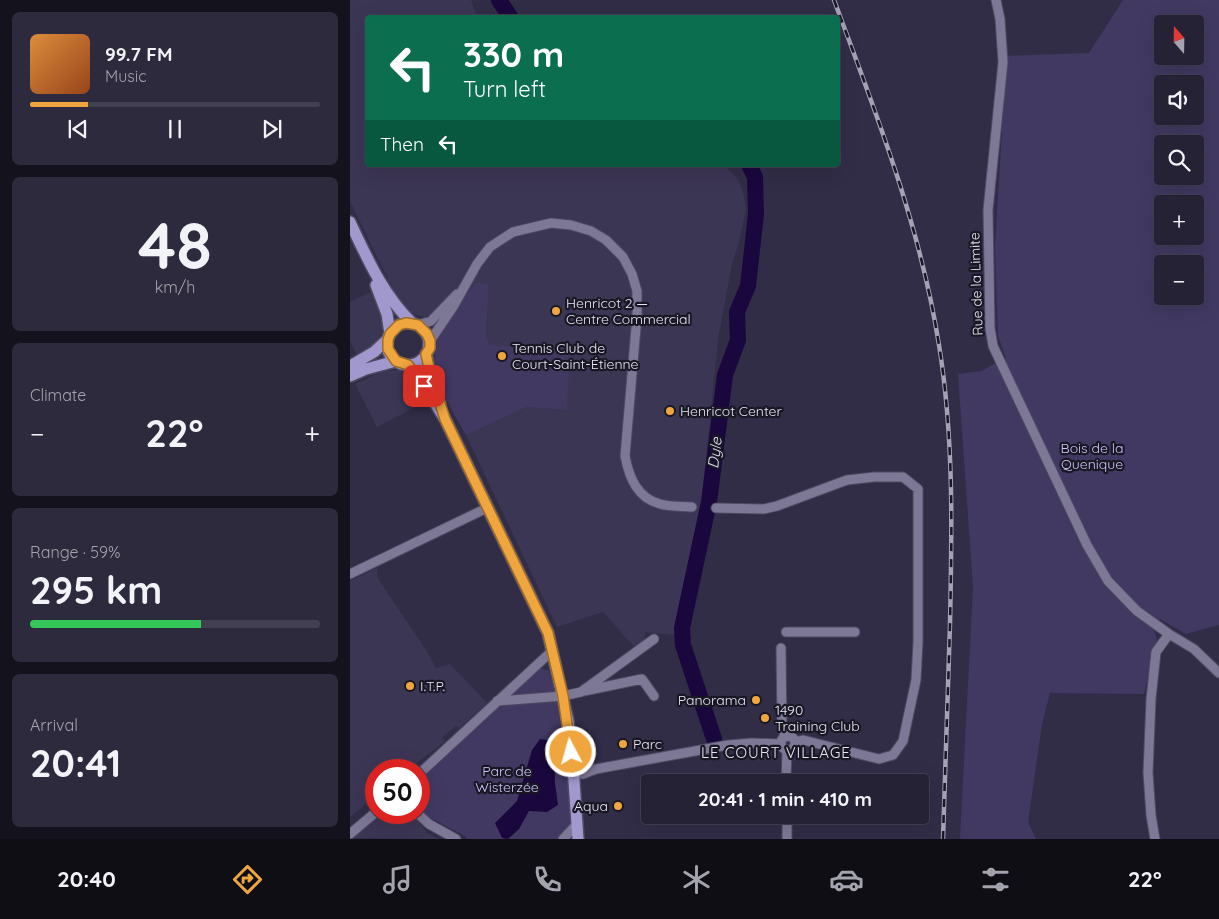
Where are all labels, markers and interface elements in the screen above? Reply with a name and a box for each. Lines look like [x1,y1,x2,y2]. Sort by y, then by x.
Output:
north arrow [1154,15,1204,65]
map controls [1154,15,1204,305]
text: 330 m [463,32,564,76]
icon: left [380,35,445,100]
text: 99.7 FM [105,42,173,66]
text: Music [105,66,147,86]
text: Turn left [463,75,546,103]
button: sound [1154,75,1204,125]
icon: previous [64,115,92,143]
icon: pause [161,115,189,143]
icon: next [258,115,286,143]
icon: left [434,130,462,158]
text: Then [380,132,424,156]
button: search [1154,135,1204,185]
button: + [1154,195,1204,245]
text: 48 [138,204,212,285]
street label: Rue de la Limite [965,232,987,336]
button: − [1154,255,1204,305]
text: km/h [155,277,195,297]
place label: Henricot 2 — Centre Commercial [566,294,691,328]
marker: Henricot 2 — Centre Commercial [550,305,562,317]
place label: Tennis Club de Court-Saint-Étienne [512,339,639,373]
marker: Tennis Club de Court-Saint-Étienne [496,350,508,362]
pin [403,365,445,407]
icon: arrive [410,372,438,400]
text: Climate [30,385,86,405]
place label: Henricot Center [680,402,782,420]
marker: Henricot Center [664,405,676,417]
text: 22° [145,409,203,457]
text: − [30,416,45,451]
text: + [304,416,320,451]
water label: Dyle [703,436,726,470]
park label: Bois de la Quenique [1061,439,1123,473]
text: Range · 59% [30,542,120,562]
text: 295 km [30,566,162,614]
place label: I.T.P. [420,677,445,695]
marker: I.T.P. [404,680,416,692]
place label: Panorama [678,691,746,709]
marker: Panorama [750,694,762,706]
place label: 1490 Training Club [775,701,860,735]
marker: 1490 Training Club [759,712,771,724]
text: Arrival [30,715,78,735]
position arrow [544,725,596,777]
place label: Parc [633,735,662,753]
marker: Parc [617,738,629,750]
text: 20:41 [30,739,121,787]
district label: LE COURT VILLAGE [701,743,851,762]
speed limit sign: 50 [365,759,430,824]
park label: Parc de Wisterzée [475,762,539,796]
text: 20:41 · 1 min · 410 m [698,787,872,811]
place label: Aqua [574,797,608,815]
marker: Aqua [612,800,624,812]
icon: directions [230,862,265,897]
icon: music [380,862,415,897]
icon: phone [530,862,565,897]
icon: climate [679,862,714,897]
icon: car [829,862,864,897]
icon: filters [978,862,1013,897]
text: 20:40 [57,865,116,893]
text: 22° [1128,865,1162,893]

